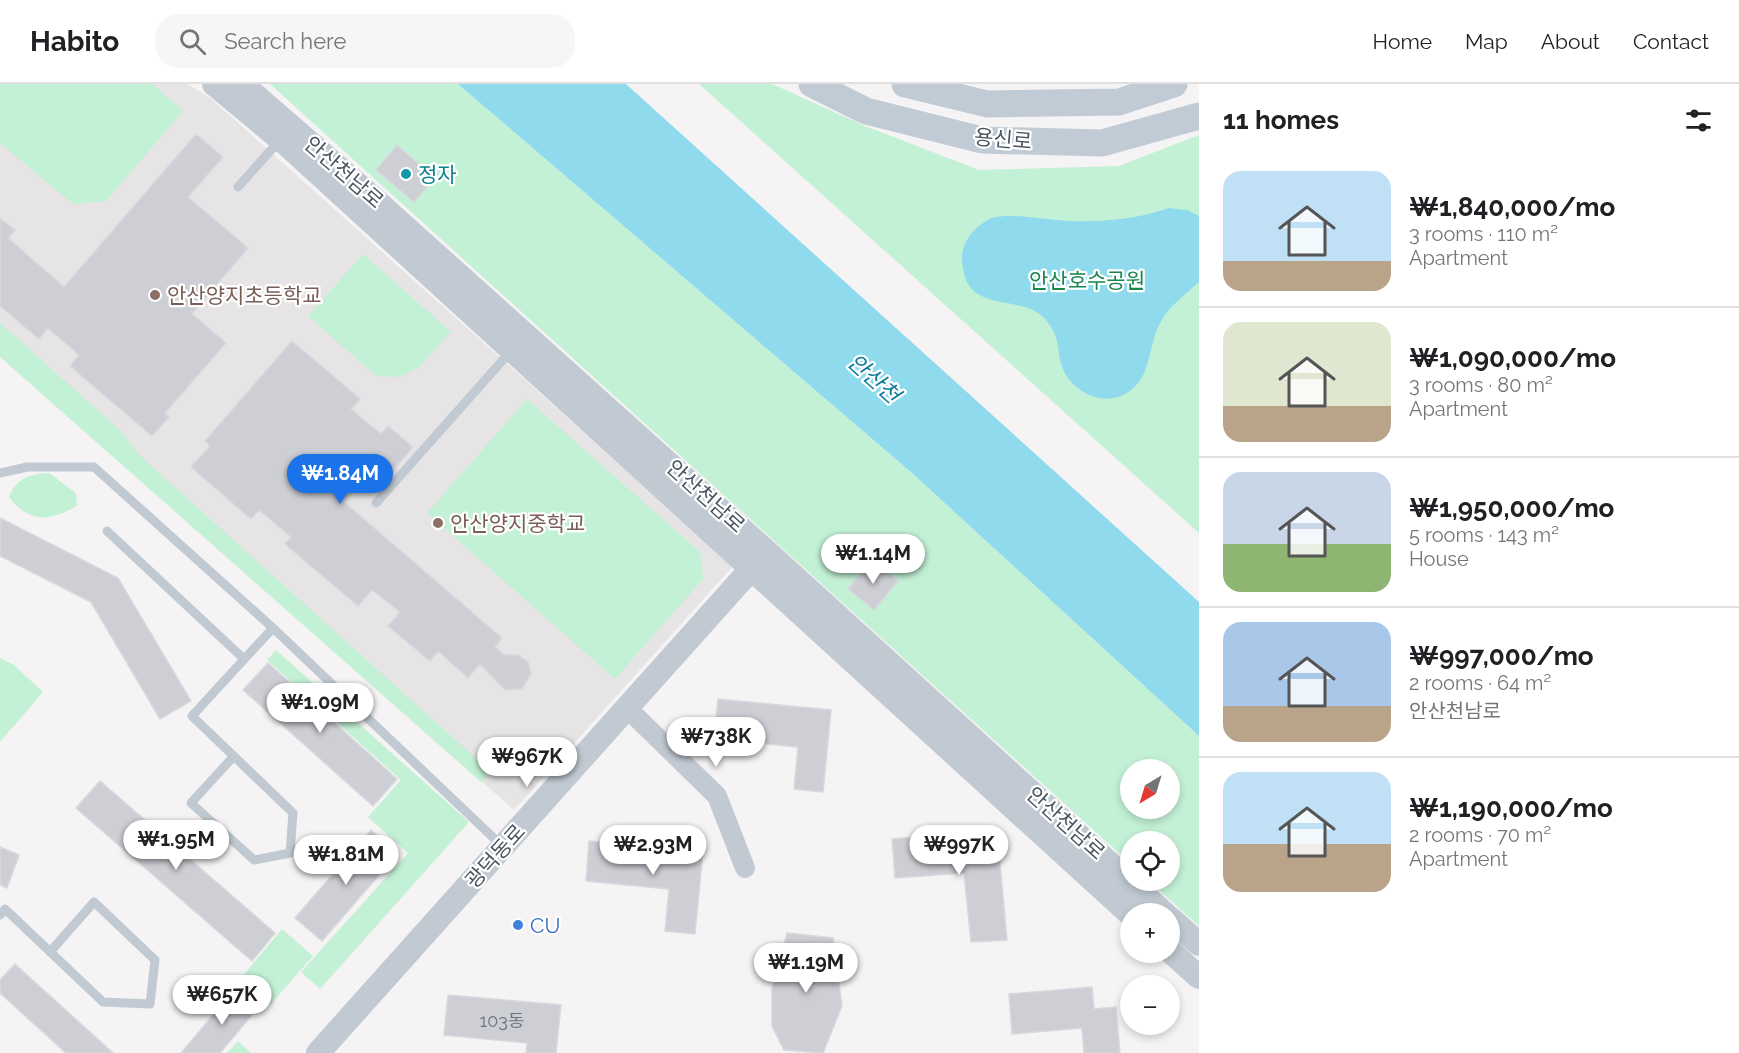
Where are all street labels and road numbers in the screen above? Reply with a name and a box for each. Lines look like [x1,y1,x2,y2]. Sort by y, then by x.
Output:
street label: 용신로 [973,124,1033,154]
street label: 안산천남로 [299,131,389,213]
street label: 안산천남로 [662,454,750,538]
street label: 안산천남로 [1022,781,1110,865]
street label: 광덕동로 [460,819,530,893]

